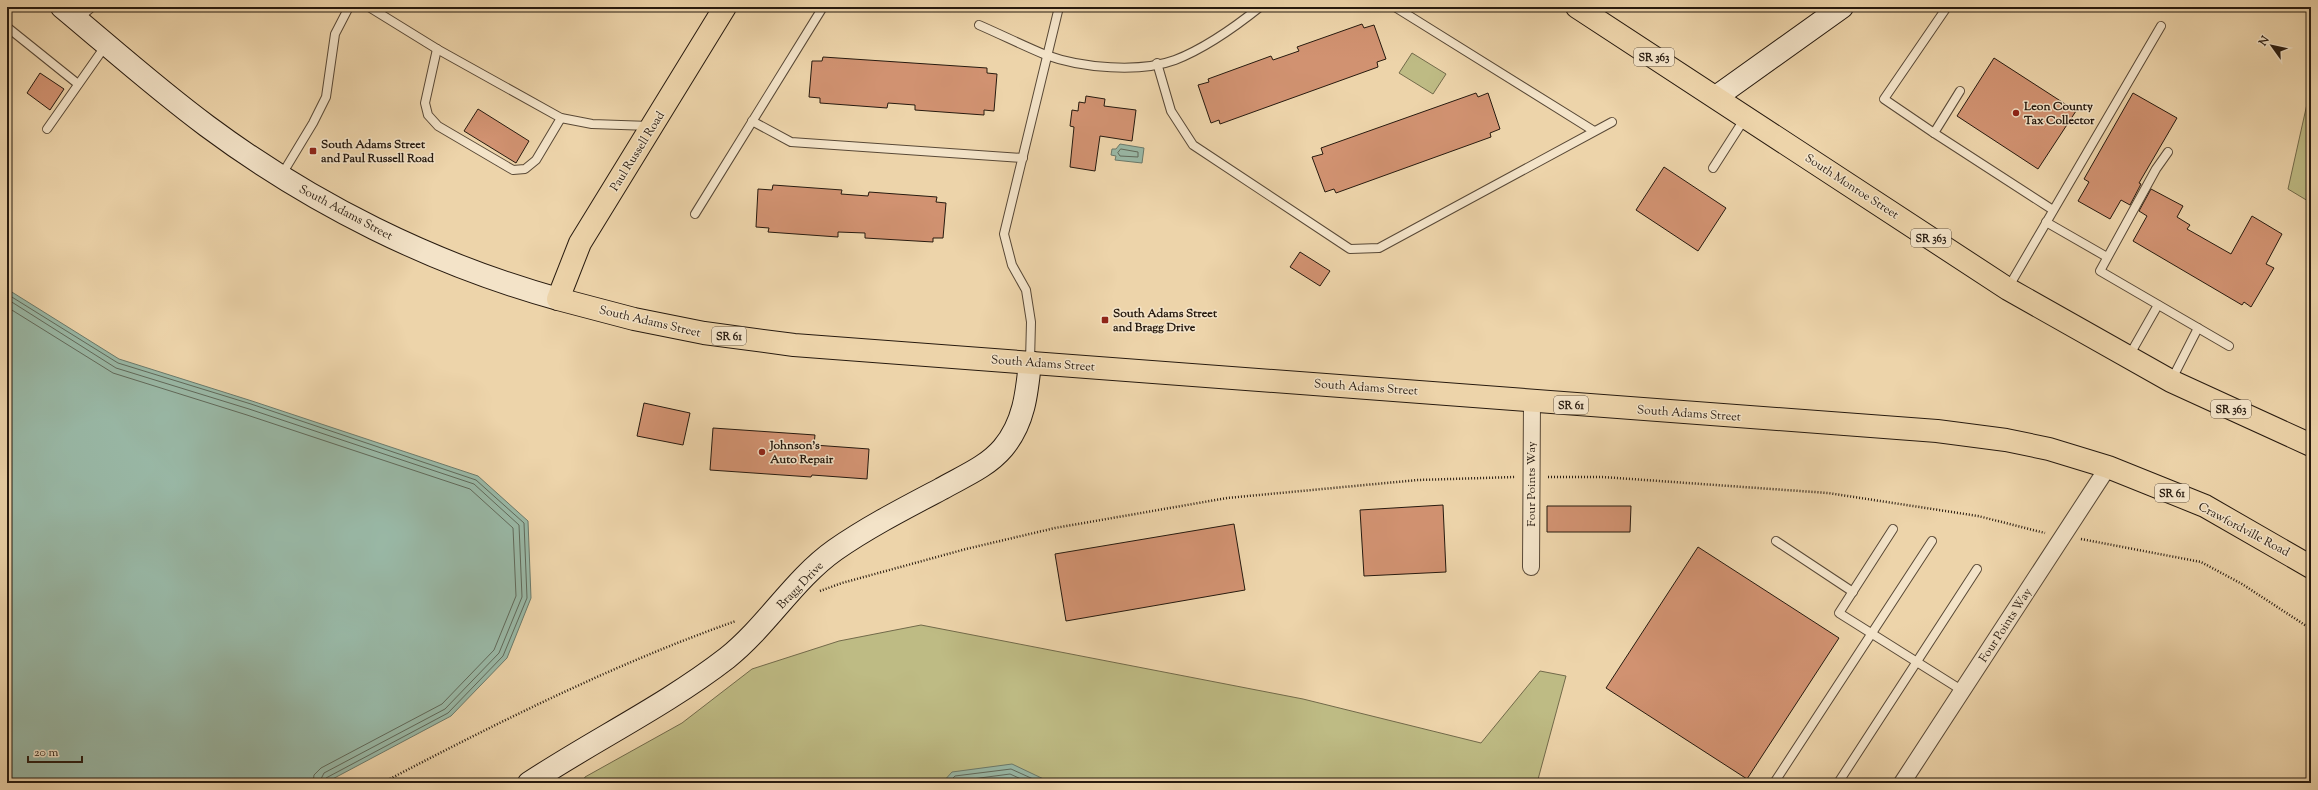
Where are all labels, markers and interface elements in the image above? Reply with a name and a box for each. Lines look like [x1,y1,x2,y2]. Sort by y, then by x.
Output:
north arrow [2252,26,2292,66]
text: N [2255,33,2274,50]
road number: SR 363 [1634,48,1674,66]
place label: Leon County Tax Collector [2023,98,2095,130]
street label: Paul Russell Road [606,108,670,195]
marker: Leon County Tax Collector [2011,108,2021,118]
place label: South Adams Street and Paul Russell Road [321,136,434,168]
marker: South Adams Street and Paul Russell Road [308,146,318,156]
street label: South Monroe Street [1801,150,1902,224]
street label: South Adams Street [295,181,396,245]
road number: SR 363 [1911,229,1951,247]
street label: South Adams Street [597,302,702,342]
place label: South Adams Street and Bragg Drive [1113,305,1218,337]
marker: South Adams Street and Bragg Drive [1100,315,1110,325]
road number: SR 61 [712,327,746,345]
street label: South Adams Street [990,351,1095,377]
street label: South Adams Street [1313,375,1418,401]
road number: SR 61 [1554,396,1588,414]
road number: SR 363 [2211,400,2251,418]
street label: South Adams Street [1636,401,1741,427]
place label: Johnson's Auto Repair [769,437,834,469]
street label: Four Points Way [1523,441,1541,527]
marker: Johnson's Auto Repair [757,447,767,457]
road number: SR 61 [2155,484,2189,502]
street label: Crawfordville Road [2195,498,2293,562]
street label: Bragg Drive [773,557,828,614]
street label: Four Points Way [1975,585,2037,666]
scale bar [28,738,82,764]
text: 20 m [34,744,59,762]

